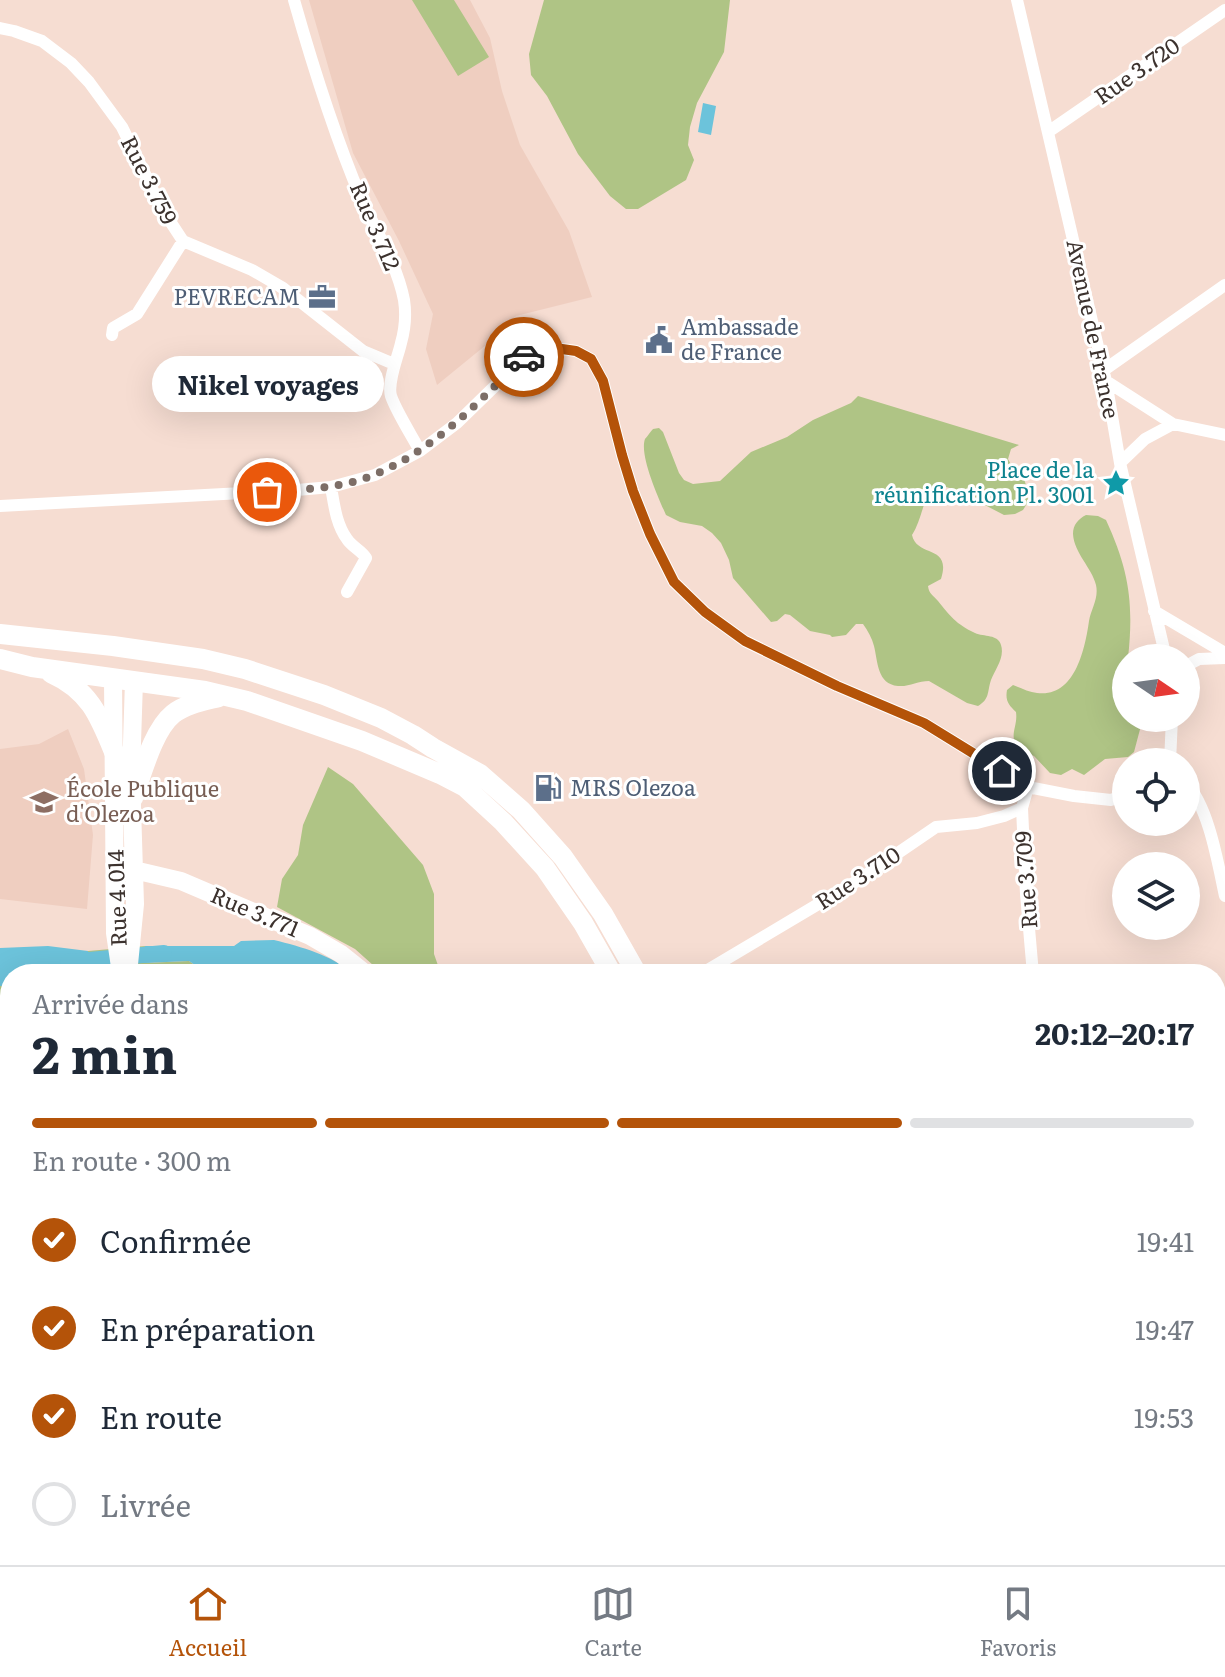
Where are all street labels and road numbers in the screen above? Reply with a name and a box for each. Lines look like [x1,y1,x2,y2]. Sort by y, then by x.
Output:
street label: Rue 3.720 [1087,28,1186,111]
street label: Rue 3.759 [114,129,187,230]
street label: Rue 3.712 [343,176,410,275]
street label: Avenue de France [1059,236,1130,421]
street label: Rue 3.709 [1005,830,1044,930]
street label: Rue 3.710 [808,837,906,917]
street label: Rue 4.014 [97,849,134,947]
street label: Rue 3.771 [206,877,305,944]

